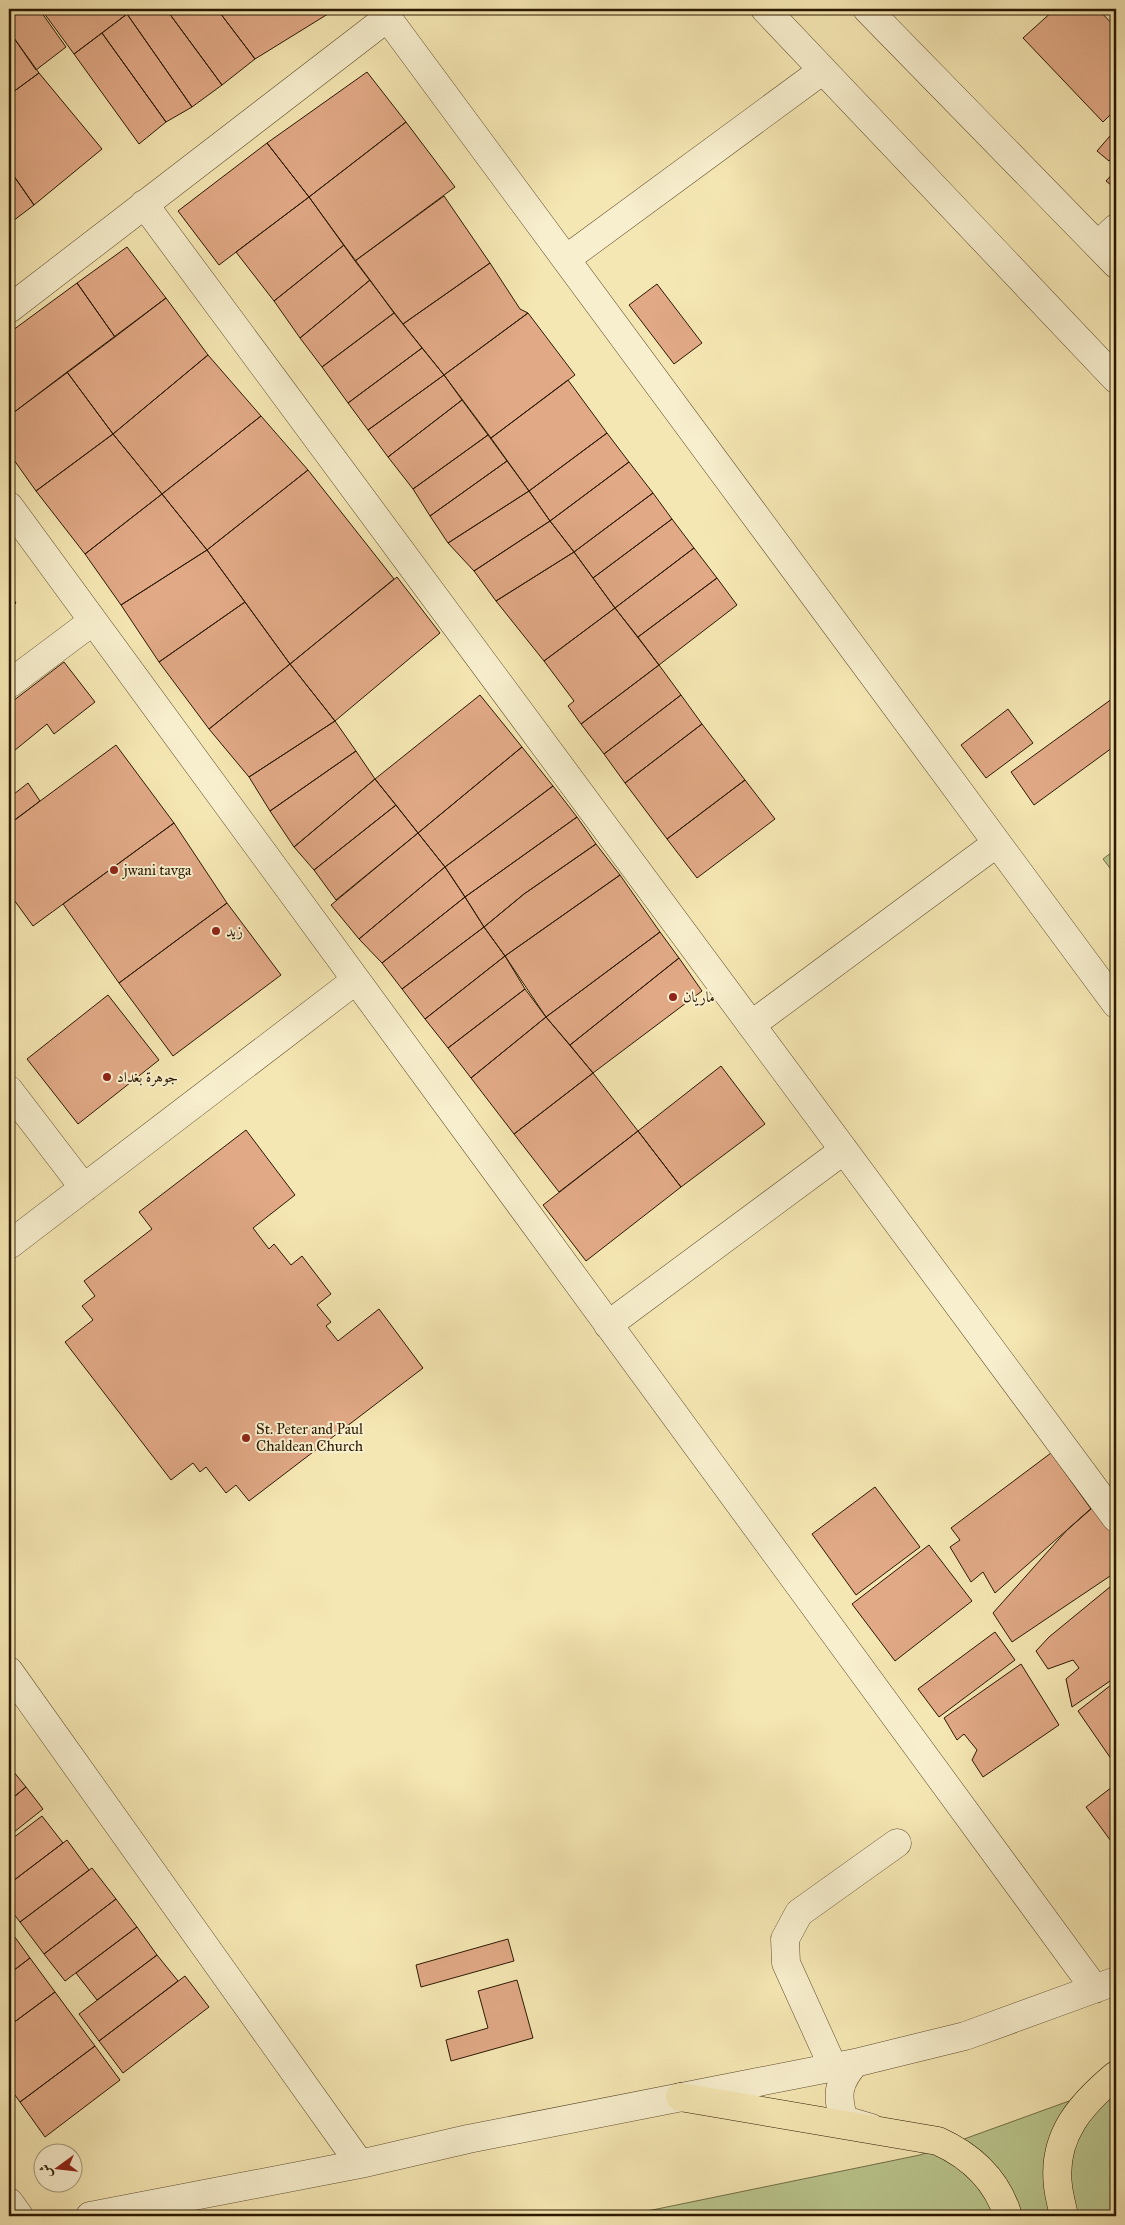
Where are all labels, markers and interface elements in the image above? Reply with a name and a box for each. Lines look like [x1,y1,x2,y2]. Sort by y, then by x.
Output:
place label: jwani tavga [122,861,192,879]
marker: jwani tavga [108,864,120,876]
place label: زيد [226,922,243,940]
marker: زيد [210,925,222,937]
place label: ماريان [683,988,715,1006]
marker: ماريان [667,991,679,1003]
place label: جوهرة بغداد [117,1068,178,1087]
marker: جوهرة بغداد [101,1071,113,1083]
place label: St. Peter and Paul Chaldean Church [256,1420,364,1455]
marker: St. Peter and Paul Chaldean Church [240,1432,252,1444]
north arrow [32,2142,82,2192]
text: ش [36,2162,56,2180]

